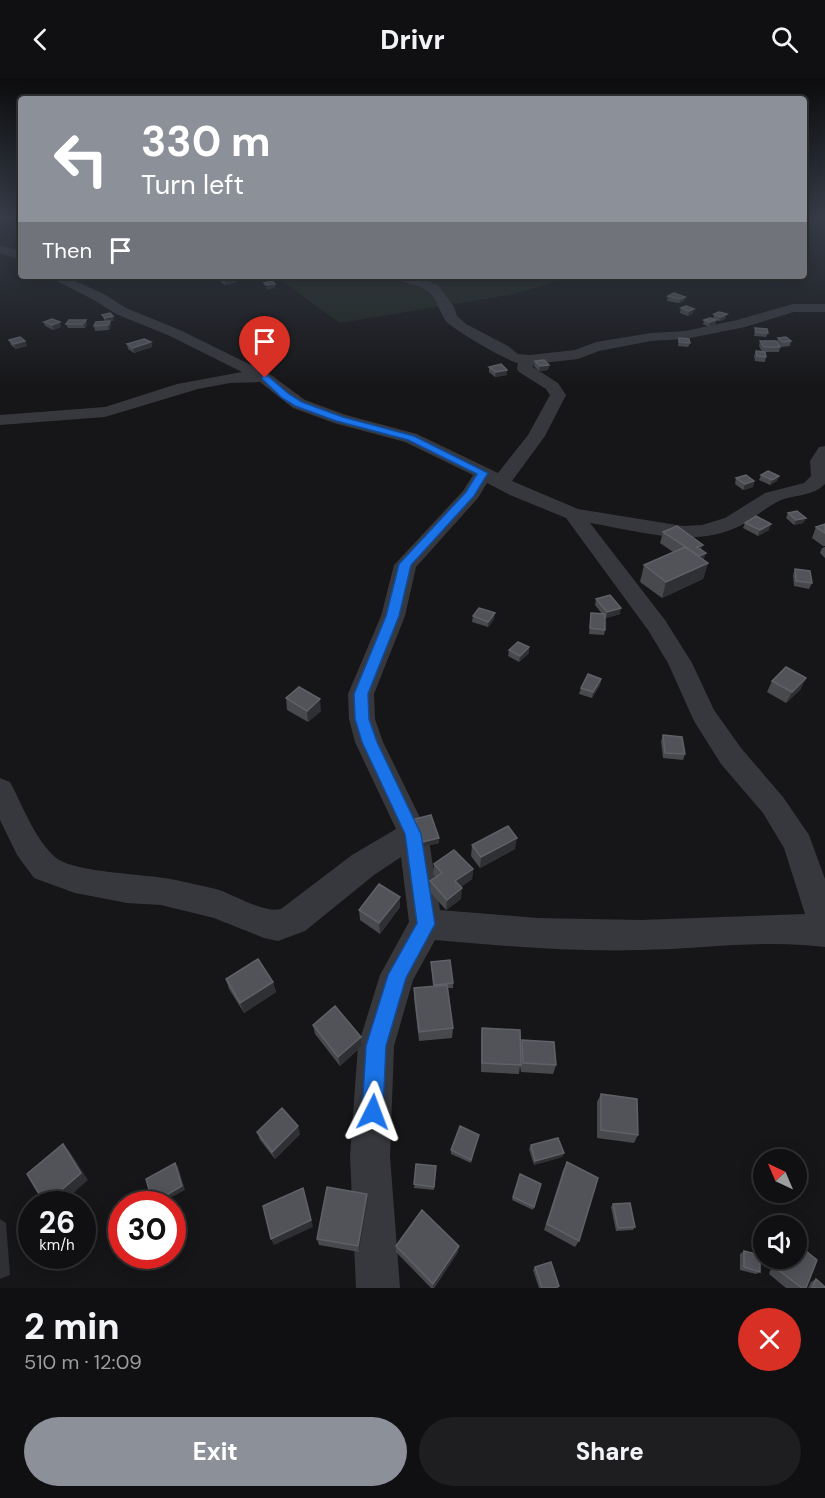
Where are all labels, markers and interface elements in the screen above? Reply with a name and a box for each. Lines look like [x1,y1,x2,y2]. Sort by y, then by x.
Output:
text: Drivr [380,22,445,57]
icon: back [24,23,57,56]
icon: search [768,23,801,56]
text: 330 m [141,114,271,169]
icon: left [42,120,120,198]
text: Turn left [141,167,244,202]
icon: arrive [104,234,137,267]
text: Then [42,236,92,265]
pin [239,316,290,378]
icon: arrive [248,325,281,358]
position arrow [341,1080,405,1144]
north arrow [753,1149,807,1203]
map controls [753,1149,807,1269]
speed limit sign: 30 [108,1191,186,1269]
text: 26 [39,1203,75,1242]
button: sound [753,1215,807,1269]
text: km/h [39,1235,75,1255]
text: 2 min [24,1303,120,1350]
button: close [738,1308,801,1371]
text: 510 m · 12:09 [24,1349,142,1375]
button: Exit [24,1417,407,1486]
button: Share [419,1417,801,1486]

